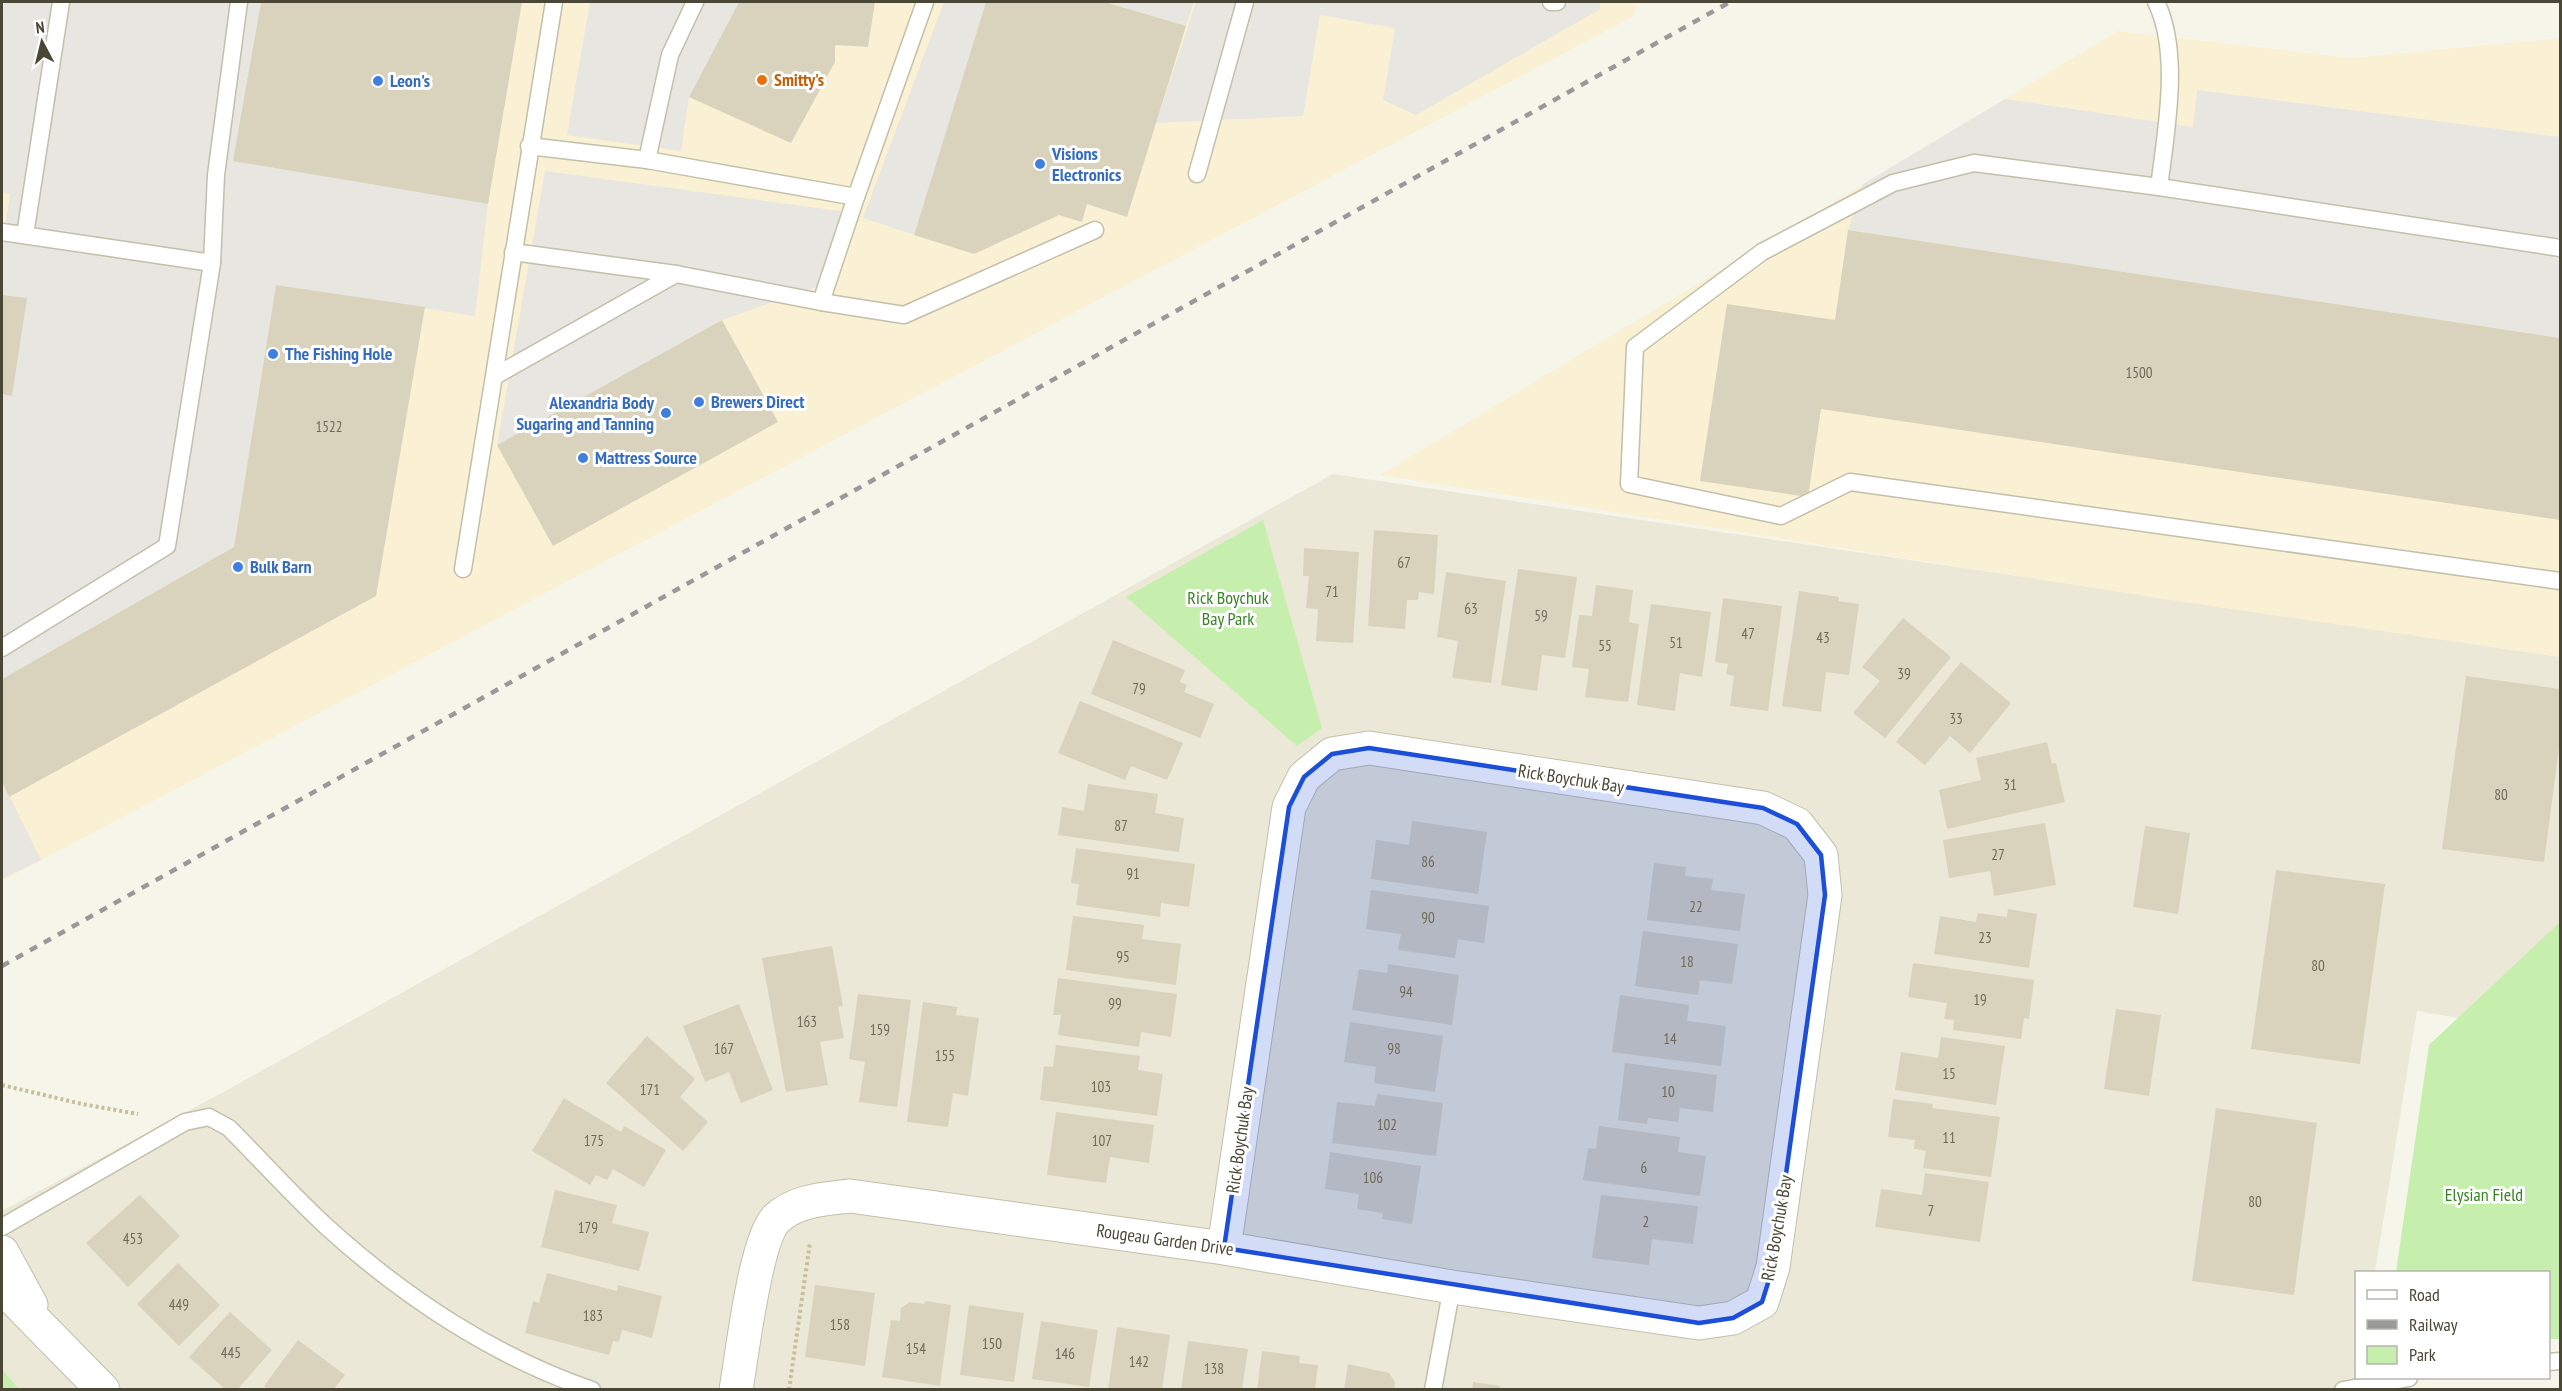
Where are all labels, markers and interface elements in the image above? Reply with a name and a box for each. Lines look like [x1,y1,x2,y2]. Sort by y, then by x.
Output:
north arrow [12,12,72,72]
text: N [35,17,46,38]
place label: Smitty's [774,68,824,91]
place label: Leon's [390,69,430,92]
marker: Smitty's [755,73,769,87]
marker: Leon's [371,74,385,88]
place label: Visions Electronics [1051,142,1121,186]
marker: Visions Electronics [1033,157,1047,171]
place label: The Fishing Hole [285,342,393,365]
marker: The Fishing Hole [266,347,280,361]
house number: 1500 [2125,363,2153,382]
place label: Brewers Direct [711,390,805,413]
place label: Alexandria Body Sugaring and Tanning [516,391,655,435]
marker: Brewers Direct [692,395,706,409]
marker: Alexandria Body Sugaring and Tanning [659,406,673,420]
house number: 1522 [315,417,343,436]
place label: Mattress Source [595,446,697,469]
marker: Mattress Source [576,451,590,465]
house number: 67 [1397,553,1411,572]
place label: Bulk Barn [250,555,312,578]
marker: Bulk Barn [231,560,245,574]
house number: 71 [1325,582,1339,601]
park label: Rick Boychuk Bay Park [1187,586,1269,630]
house number: 63 [1464,599,1478,618]
house number: 59 [1534,606,1548,625]
house number: 47 [1741,624,1755,643]
house number: 43 [1816,628,1830,647]
house number: 51 [1669,633,1683,652]
house number: 55 [1598,636,1612,655]
house number: 39 [1897,664,1911,683]
house number: 79 [1132,679,1146,698]
house number: 33 [1949,709,1963,728]
street label: Rick Boychuk Bay [1516,759,1626,798]
house number: 31 [2003,775,2017,794]
house number: 80 [2494,785,2508,804]
house number: 87 [1114,816,1128,835]
house number: 27 [1991,845,2005,864]
house number: 86 [1421,852,1435,871]
house number: 91 [1126,864,1140,883]
house number: 22 [1689,897,1703,916]
house number: 90 [1421,908,1435,927]
house number: 23 [1978,928,1992,947]
house number: 95 [1116,947,1130,966]
house number: 18 [1680,952,1694,971]
house number: 80 [2311,956,2325,975]
house number: 94 [1399,982,1413,1001]
house number: 19 [1973,990,1987,1009]
house number: 99 [1108,994,1122,1013]
house number: 163 [797,1012,817,1031]
house number: 159 [870,1020,890,1039]
house number: 14 [1663,1029,1677,1048]
house number: 167 [714,1039,734,1058]
house number: 98 [1387,1039,1401,1058]
house number: 155 [935,1046,955,1065]
house number: 15 [1942,1064,1956,1083]
house number: 103 [1091,1077,1111,1096]
house number: 171 [640,1080,660,1099]
house number: 10 [1661,1082,1675,1101]
street label: Rick Boychuk Bay [1221,1085,1258,1195]
house number: 102 [1377,1115,1397,1134]
house number: 11 [1942,1128,1956,1147]
house number: 175 [584,1131,604,1150]
house number: 107 [1092,1131,1112,1150]
house number: 6 [1641,1158,1648,1177]
house number: 106 [1363,1168,1383,1187]
street label: Rick Boychuk Bay [1756,1173,1797,1283]
park label: Elysian Field [2445,1183,2523,1206]
house number: 80 [2248,1192,2262,1211]
house number: 7 [1928,1201,1934,1220]
house number: 2 [1643,1212,1649,1231]
house number: 179 [578,1218,598,1237]
street label: Rougeau Garden Drive [1095,1218,1235,1261]
house number: 453 [123,1229,143,1248]
legend [2355,1271,2550,1379]
text: Road [2409,1283,2440,1306]
house number: 449 [169,1295,189,1314]
house number: 183 [583,1306,603,1325]
text: Railway [2409,1313,2458,1336]
house number: 158 [830,1315,850,1334]
house number: 150 [982,1334,1002,1353]
house number: 154 [906,1339,926,1358]
house number: 445 [221,1343,241,1362]
text: Park [2409,1343,2436,1366]
house number: 146 [1055,1344,1075,1363]
house number: 142 [1129,1352,1149,1371]
house number: 138 [1204,1359,1224,1378]

